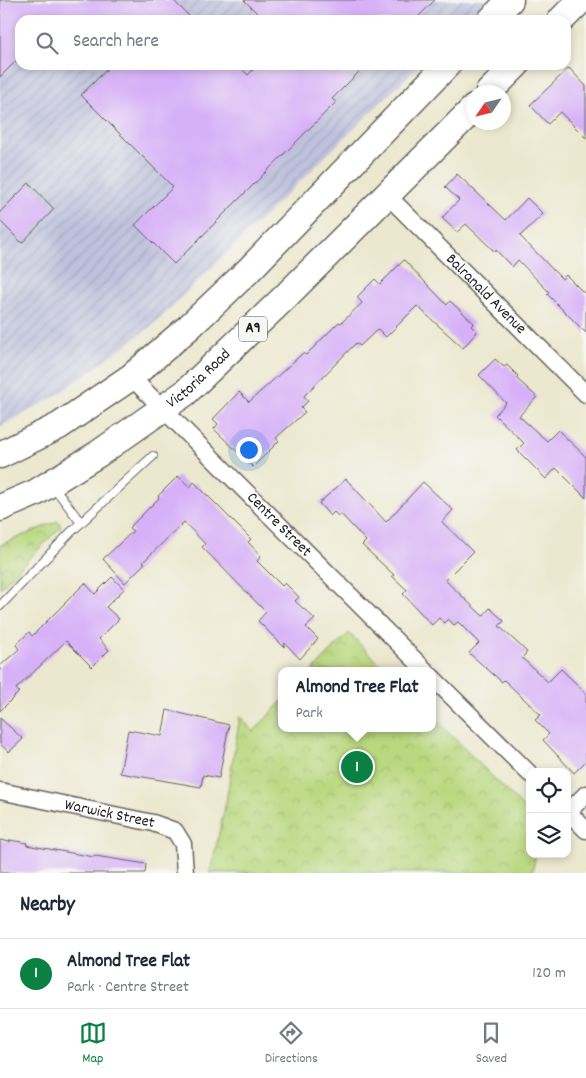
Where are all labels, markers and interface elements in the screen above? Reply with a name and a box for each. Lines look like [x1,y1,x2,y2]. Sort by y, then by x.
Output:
search box [15,15,571,70]
icon: search [33,29,61,57]
text: Search here [73,29,159,56]
north arrow [466,85,511,130]
street label: Balranald Avenue [440,248,532,340]
road number: A9 [239,316,267,342]
street label: Victoria Road [162,343,236,414]
your location [236,437,262,463]
street label: Centre Street [241,487,317,562]
popup [278,667,436,732]
text: Almond Tree Flat [295,675,419,702]
text: Park [295,702,323,725]
pin: 1 [341,748,373,786]
map controls [526,768,571,858]
button: locate [526,768,571,813]
street label: Warwick Street [63,793,157,835]
button: layers [526,813,571,858]
text: Nearby [20,891,75,921]
text: Almond Tree Flat [67,949,190,976]
text: 1 [34,962,38,985]
text: 120 m [532,962,566,985]
text: Park · Centre Street [67,976,189,999]
tab: Map [79,1019,107,1069]
tab: Directions [265,1019,318,1069]
tab: Saved [476,1019,507,1069]

